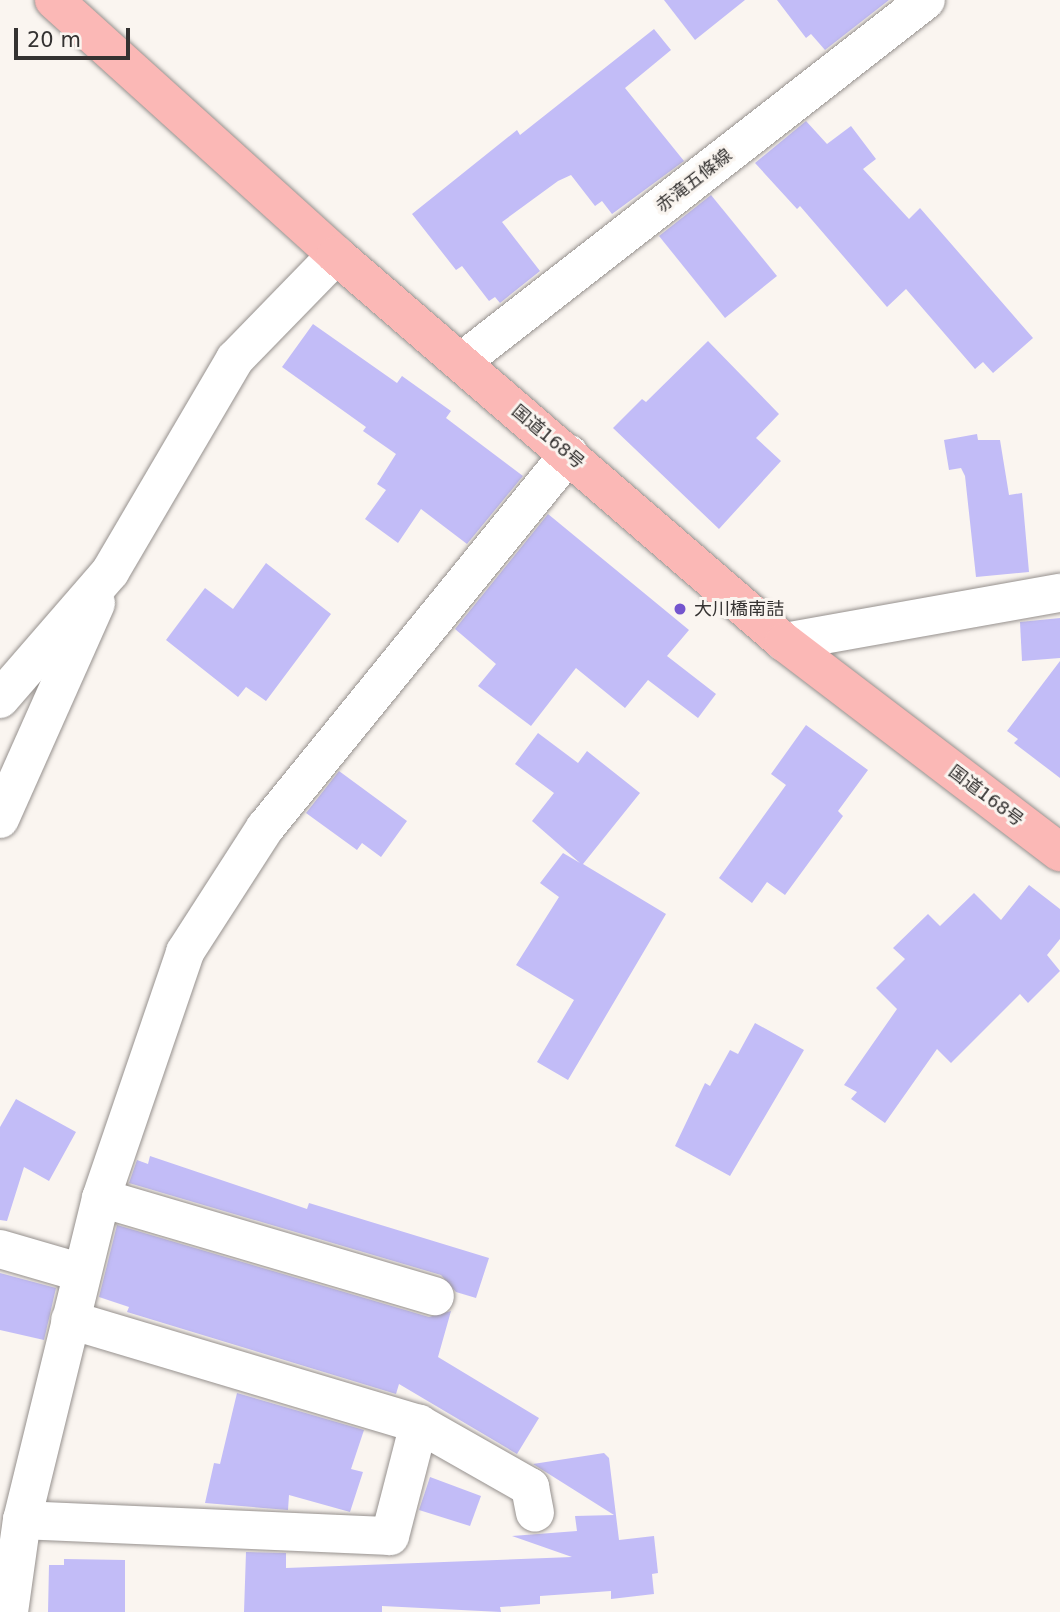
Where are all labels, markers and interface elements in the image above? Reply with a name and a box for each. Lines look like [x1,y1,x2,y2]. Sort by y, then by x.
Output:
scale bar [18,14,133,58]
text: 20 m [27,28,81,52]
street label: 赤滝五條線 [652,145,736,217]
street label: 国道168号 [507,400,589,474]
place label: 大川橋南詰 [694,598,784,620]
marker: 大川橋南詰 [672,601,688,617]
street label: 国道168号 [944,761,1028,831]

